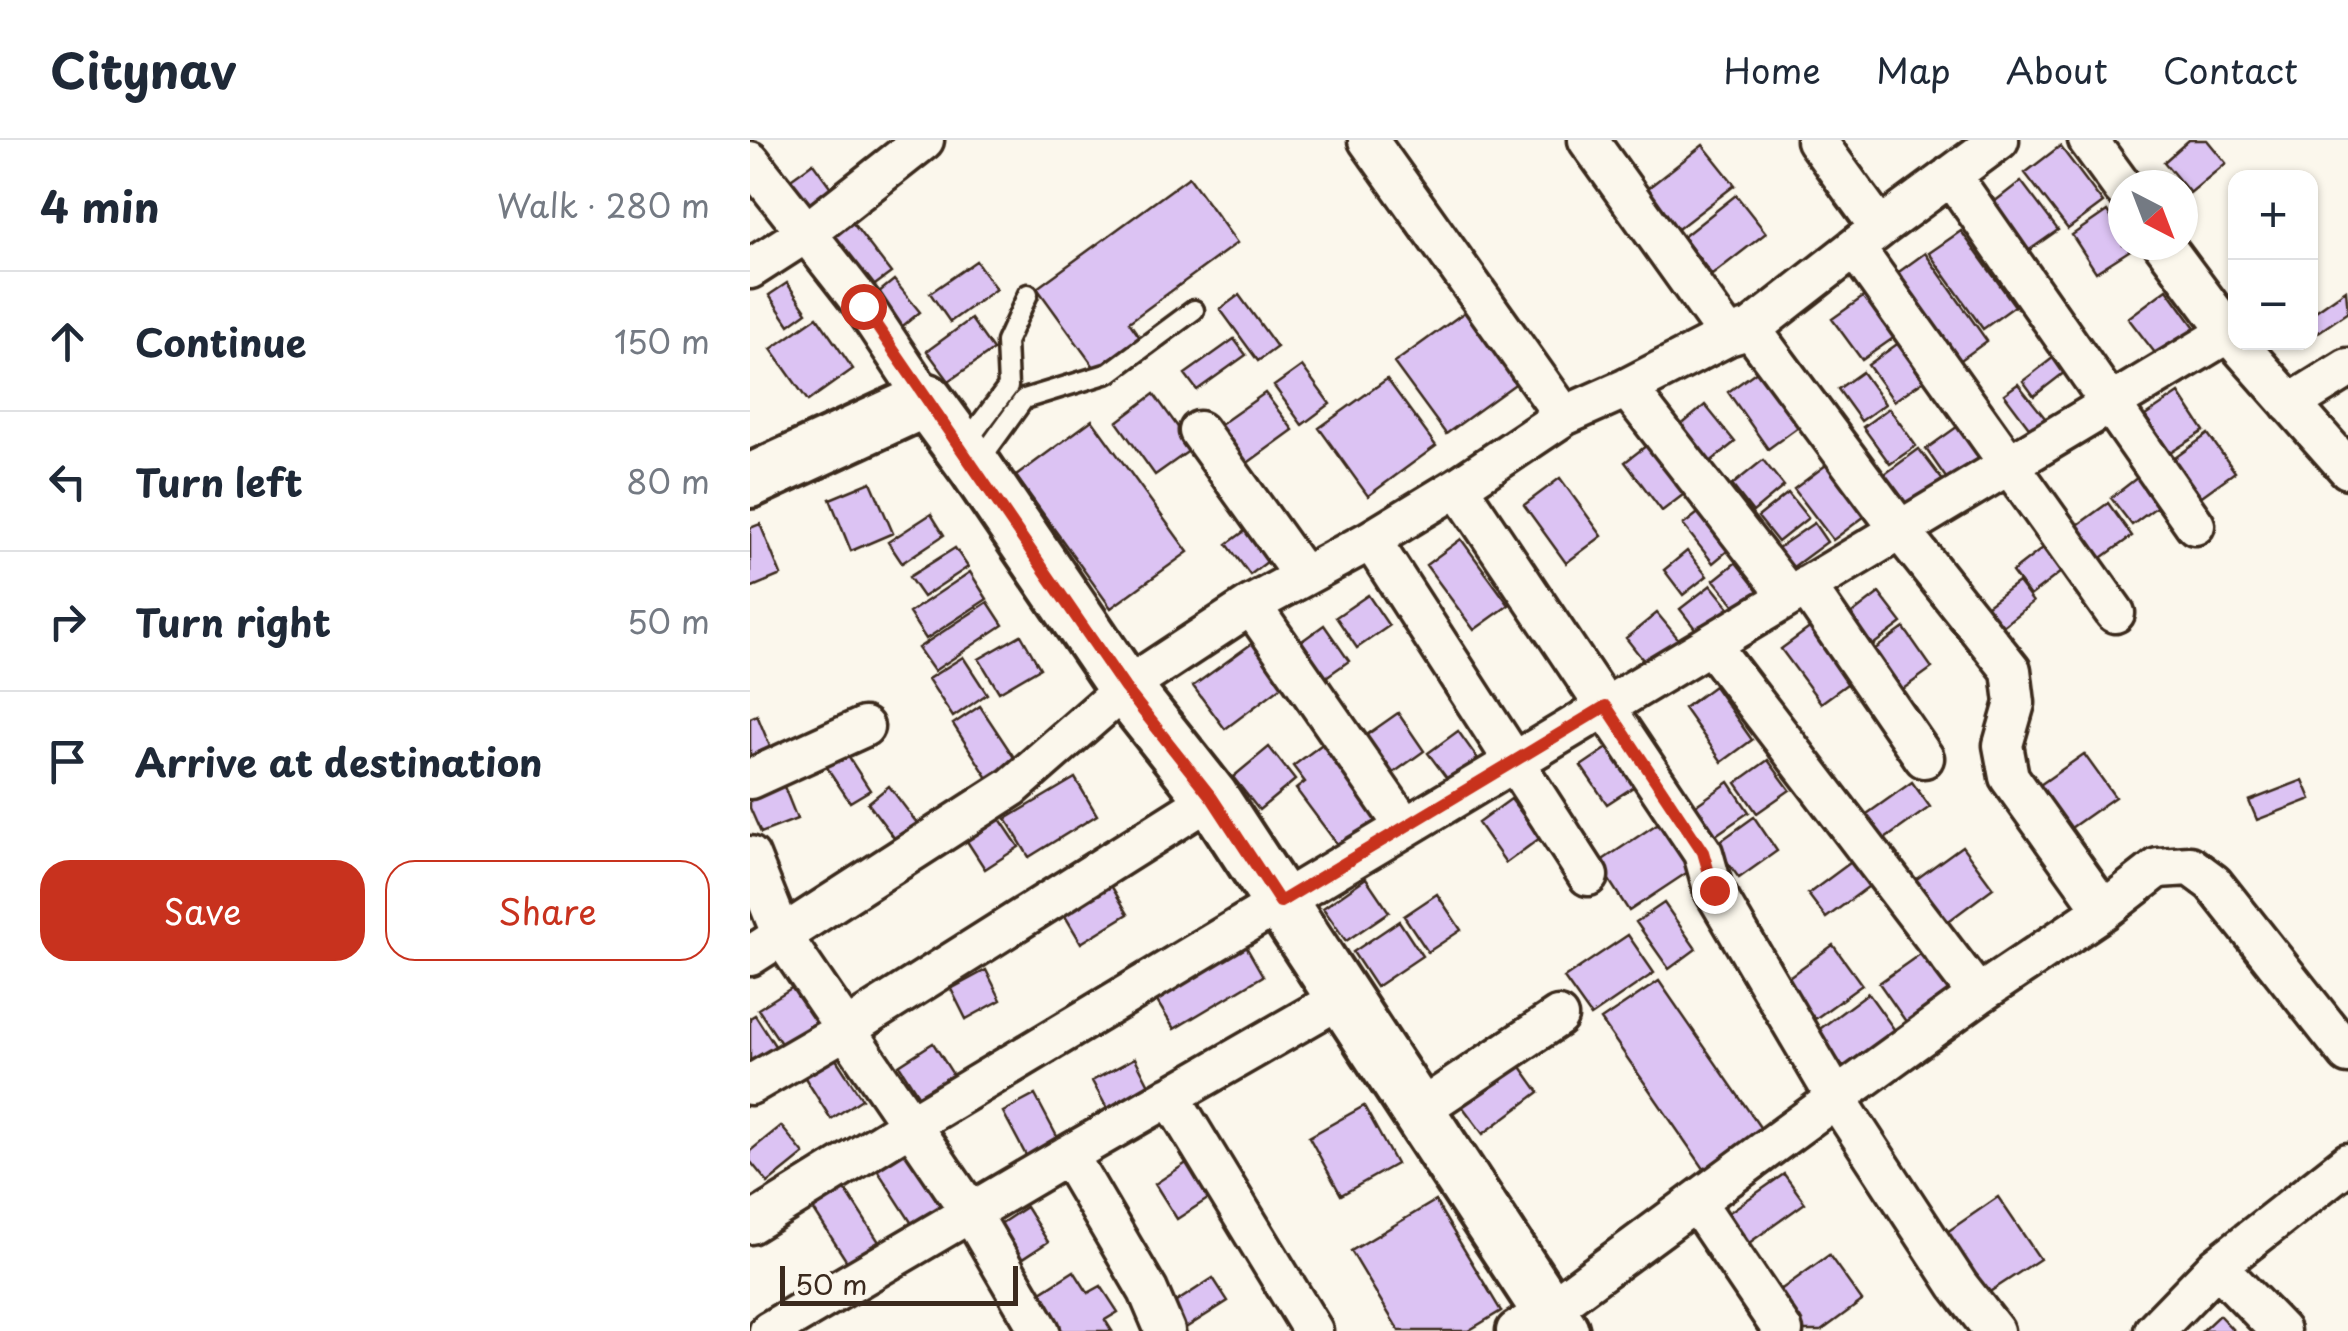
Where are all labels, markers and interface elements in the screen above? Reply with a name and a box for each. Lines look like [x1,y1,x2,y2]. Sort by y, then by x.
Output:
text: Citynav [50,33,237,105]
text: Home [1724,43,1821,96]
text: Map [1876,43,1951,96]
text: About [2006,43,2108,96]
text: Contact [2163,43,2298,96]
north arrow [2108,170,2198,260]
map controls [2228,170,2318,350]
button: + [2228,170,2318,260]
text: 4 min [40,174,160,237]
text: Walk · 280 m [497,181,710,229]
button: − [2228,260,2318,350]
route start [841,284,887,330]
text: Continue [135,313,306,370]
icon: ahead [40,314,95,369]
text: 150 m [614,317,710,365]
text: Turn left [135,453,303,510]
icon: left [40,454,95,509]
text: 80 m [626,457,710,505]
text: Turn right [135,593,331,650]
icon: right [40,594,95,649]
text: 50 m [627,597,710,645]
text: Arrive at destination [135,733,543,790]
icon: arrive [40,734,95,789]
button: Save [40,860,365,961]
button: Share [385,860,710,961]
route end [1692,868,1738,914]
scale bar [780,1261,1018,1306]
text: 50 m [795,1262,868,1305]

